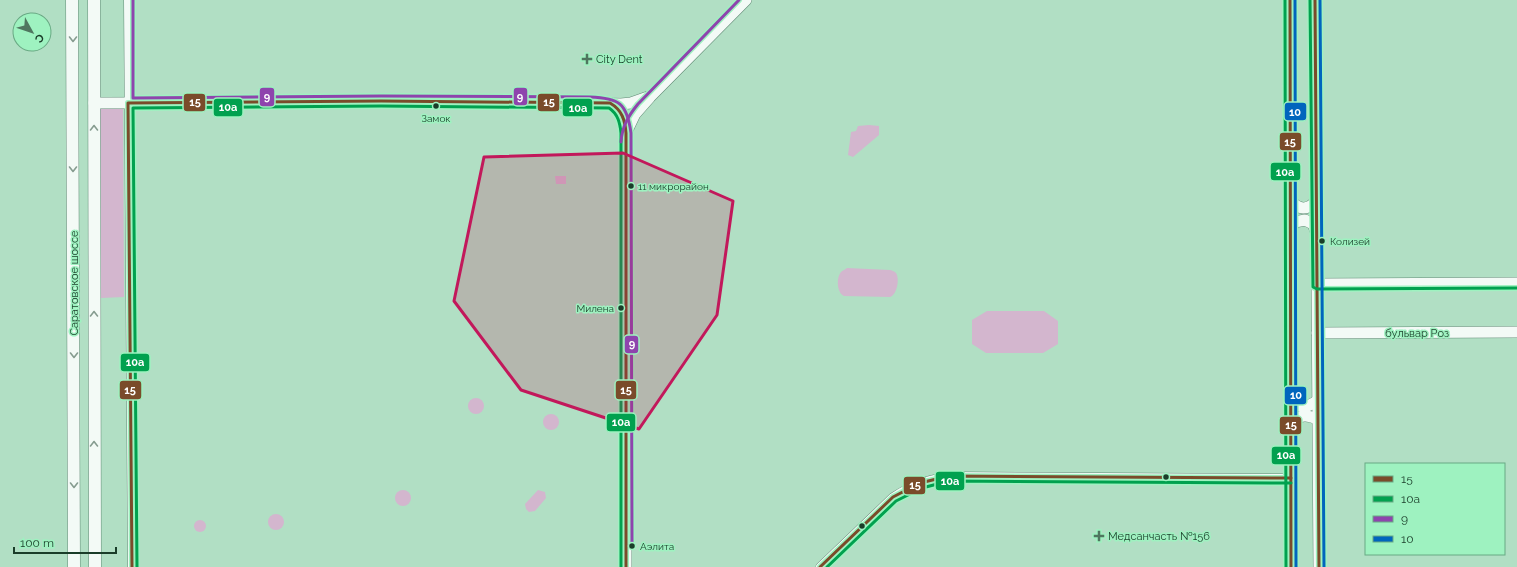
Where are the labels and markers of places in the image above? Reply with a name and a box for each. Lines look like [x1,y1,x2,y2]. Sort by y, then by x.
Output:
marker: City Dent [581,53,593,65]
place label: City Dent [596,53,643,66]
marker: Замок [431,101,441,111]
place label: Замок [421,113,451,124]
marker: 11 микрорайон [626,181,636,191]
place label: 11 микрорайон [638,181,709,192]
marker: Колизей [1317,236,1327,246]
place label: Колизей [1330,236,1370,247]
place label: Милена [576,303,614,314]
marker: Милена [616,303,626,313]
unlabelled marker [1161,472,1171,482]
unlabelled marker [857,521,867,531]
marker: Медсанчасть №156 [1093,530,1105,542]
place label: Медсанчасть №156 [1108,530,1210,543]
marker: Аэлита [627,541,637,551]
place label: Аэлита [640,541,674,552]

